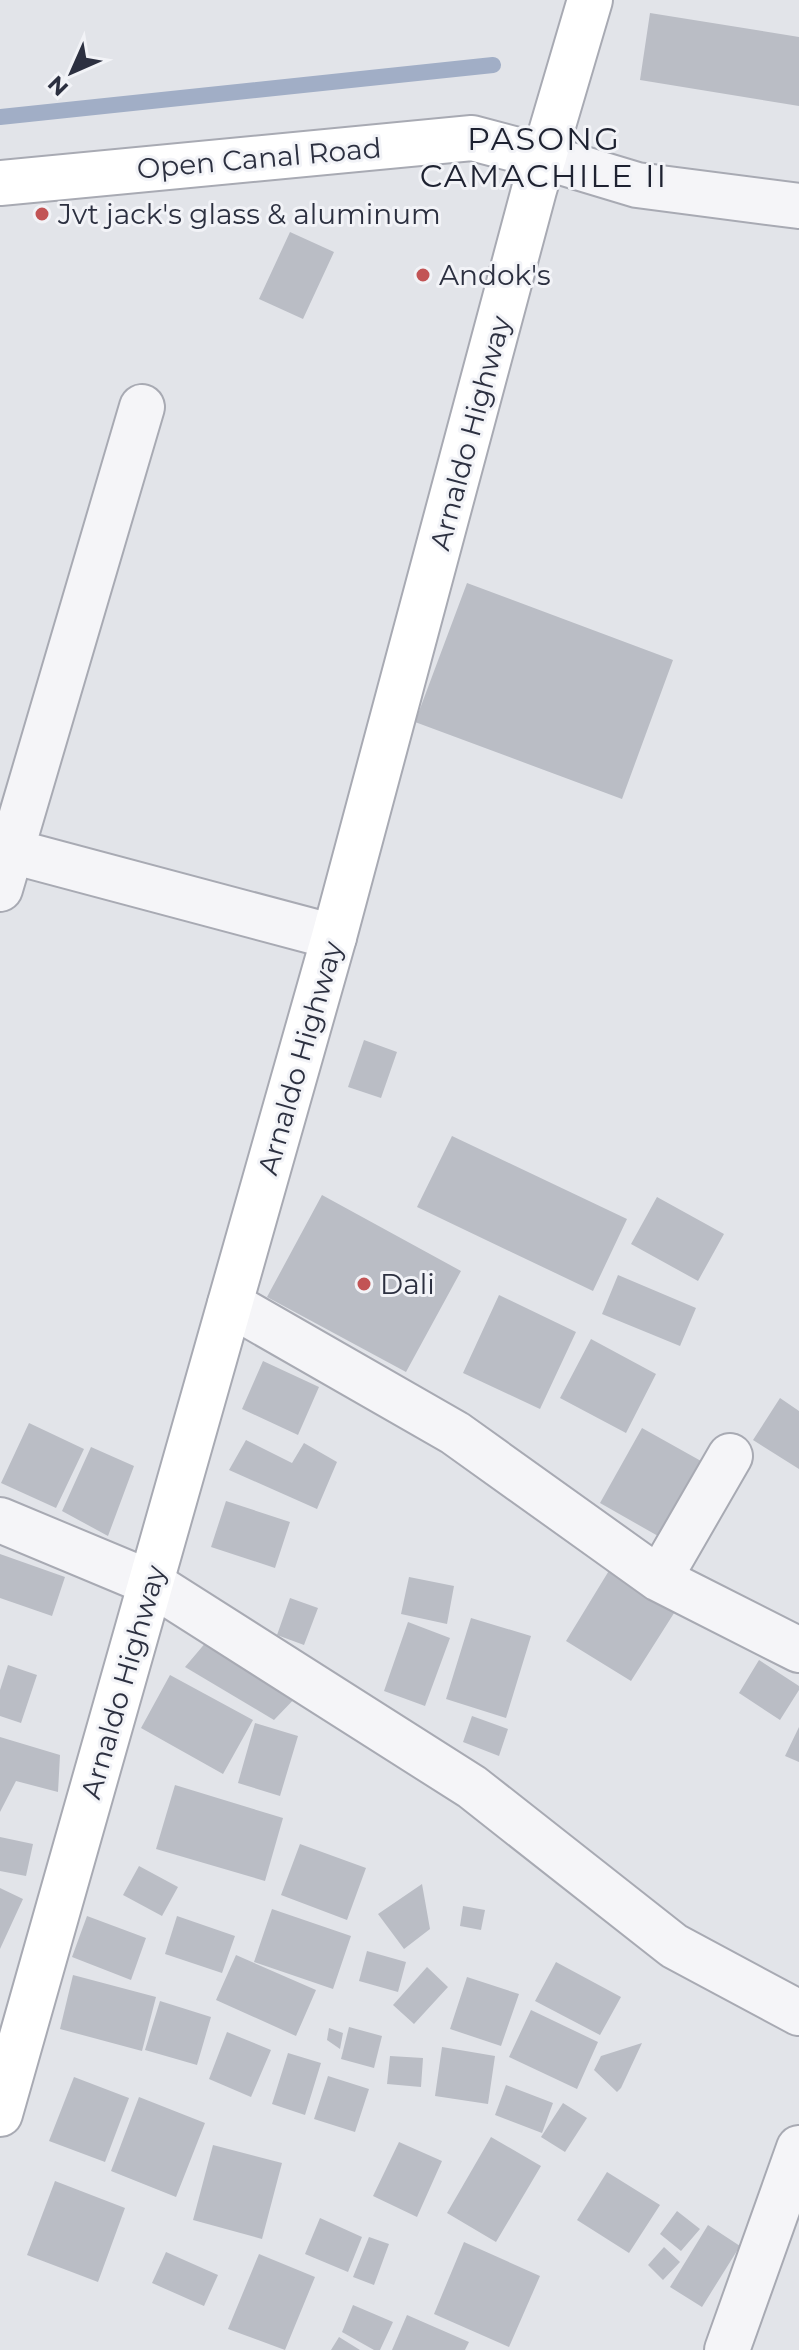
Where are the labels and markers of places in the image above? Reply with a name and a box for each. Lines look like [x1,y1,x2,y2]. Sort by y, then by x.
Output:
place label: Jvt jack's glass & aluminum [57,197,441,231]
marker: Jvt jack's glass & aluminum [33,205,51,223]
place label: Andok's [439,258,551,292]
marker: Andok's [414,266,432,284]
place label: Dali [380,1267,435,1301]
marker: Dali [355,1275,373,1293]

